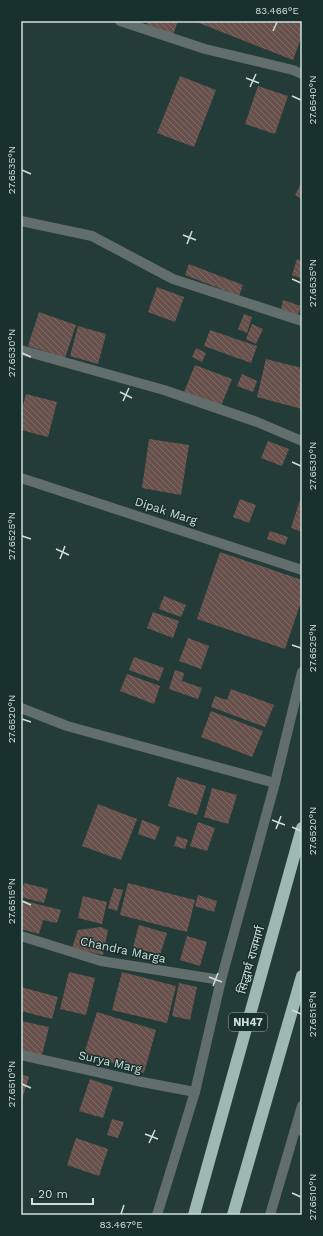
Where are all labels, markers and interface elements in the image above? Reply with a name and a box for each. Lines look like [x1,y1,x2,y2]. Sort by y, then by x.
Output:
text: 83.466°E [255,5,299,16]
text: 27.6540°N [307,76,318,124]
text: 27.6535°N [6,146,17,194]
text: 27.6535°N [307,259,318,307]
text: 27.6530°N [6,329,17,377]
text: 27.6530°N [307,442,318,490]
street label: Dipak Marg [133,494,200,528]
text: 27.6525°N [6,512,17,560]
text: 27.6525°N [307,624,318,672]
text: 27.6520°N [6,695,17,743]
text: 27.6520°N [307,807,318,855]
text: 27.6515°N [6,878,17,924]
street label: सिद्धार्थ राजमार्ग [234,923,268,995]
street label: Chandra Marga [79,934,167,966]
text: 27.6515°N [307,991,318,1037]
road number: NH47 [229,1013,267,1031]
street label: Surya Marg [77,1048,144,1076]
text: 27.6510°N [6,1061,17,1107]
text: 27.6510°N [307,1174,318,1220]
scale bar [32,1180,93,1206]
text: 20 m [38,1187,68,1201]
text: 83.467°E [99,1219,143,1230]

